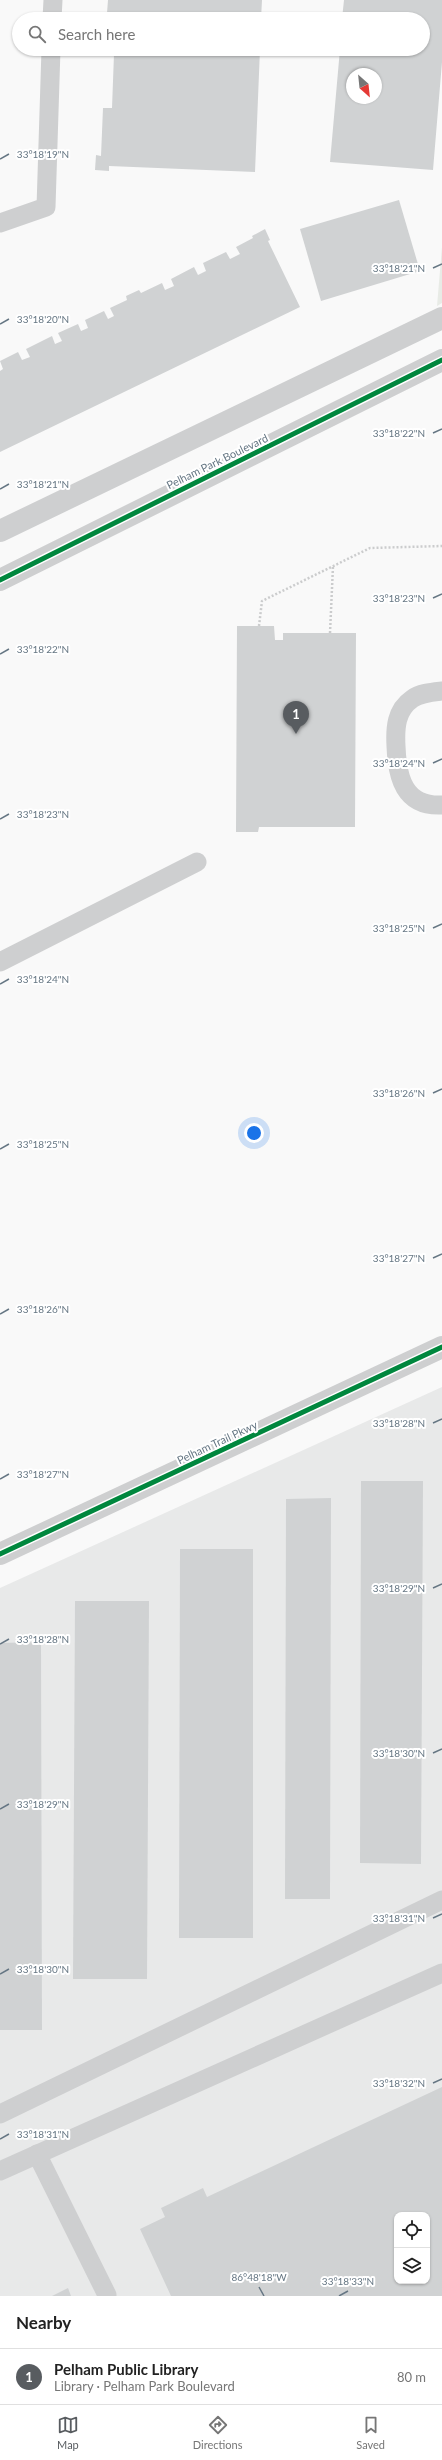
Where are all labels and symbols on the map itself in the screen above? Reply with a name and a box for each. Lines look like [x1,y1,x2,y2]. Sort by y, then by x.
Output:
north arrow [346,68,382,104]
text: 33°18'19"N [17,148,69,160]
text: 33°18'21"N [373,262,425,274]
text: 33°18'20"N [17,313,69,325]
text: 33°18'22"N [373,427,425,439]
street label: Pelham Park Boulevard [164,431,270,491]
text: 33°18'21"N [17,478,69,490]
text: 33°18'23"N [373,592,425,604]
text: 33°18'22"N [17,643,69,655]
pin: 1 [283,701,309,734]
text: 33°18'24"N [373,757,425,769]
text: 33°18'23"N [17,808,69,820]
text: 33°18'25"N [373,922,425,934]
text: 33°18'24"N [17,973,69,985]
text: 33°18'26"N [373,1087,425,1099]
your location [244,1123,264,1143]
text: 33°18'25"N [17,1138,69,1150]
text: 33°18'27"N [373,1252,425,1264]
text: 33°18'26"N [17,1303,69,1315]
text: 33°18'28"N [373,1417,425,1429]
street label: Pelham Trail Pkwy [175,1418,259,1466]
text: 33°18'27"N [17,1468,69,1480]
text: 33°18'29"N [373,1582,425,1594]
text: 33°18'28"N [17,1633,69,1645]
text: 33°18'30"N [373,1747,425,1759]
text: 33°18'29"N [17,1798,69,1810]
text: 33°18'31"N [373,1912,425,1924]
text: 33°18'30"N [17,1963,69,1975]
text: 33°18'32"N [373,2077,425,2089]
text: 33°18'31"N [17,2128,69,2140]
text: 86°48'18"W [231,2271,287,2283]
text: 33°18'33"N [322,2275,374,2287]

